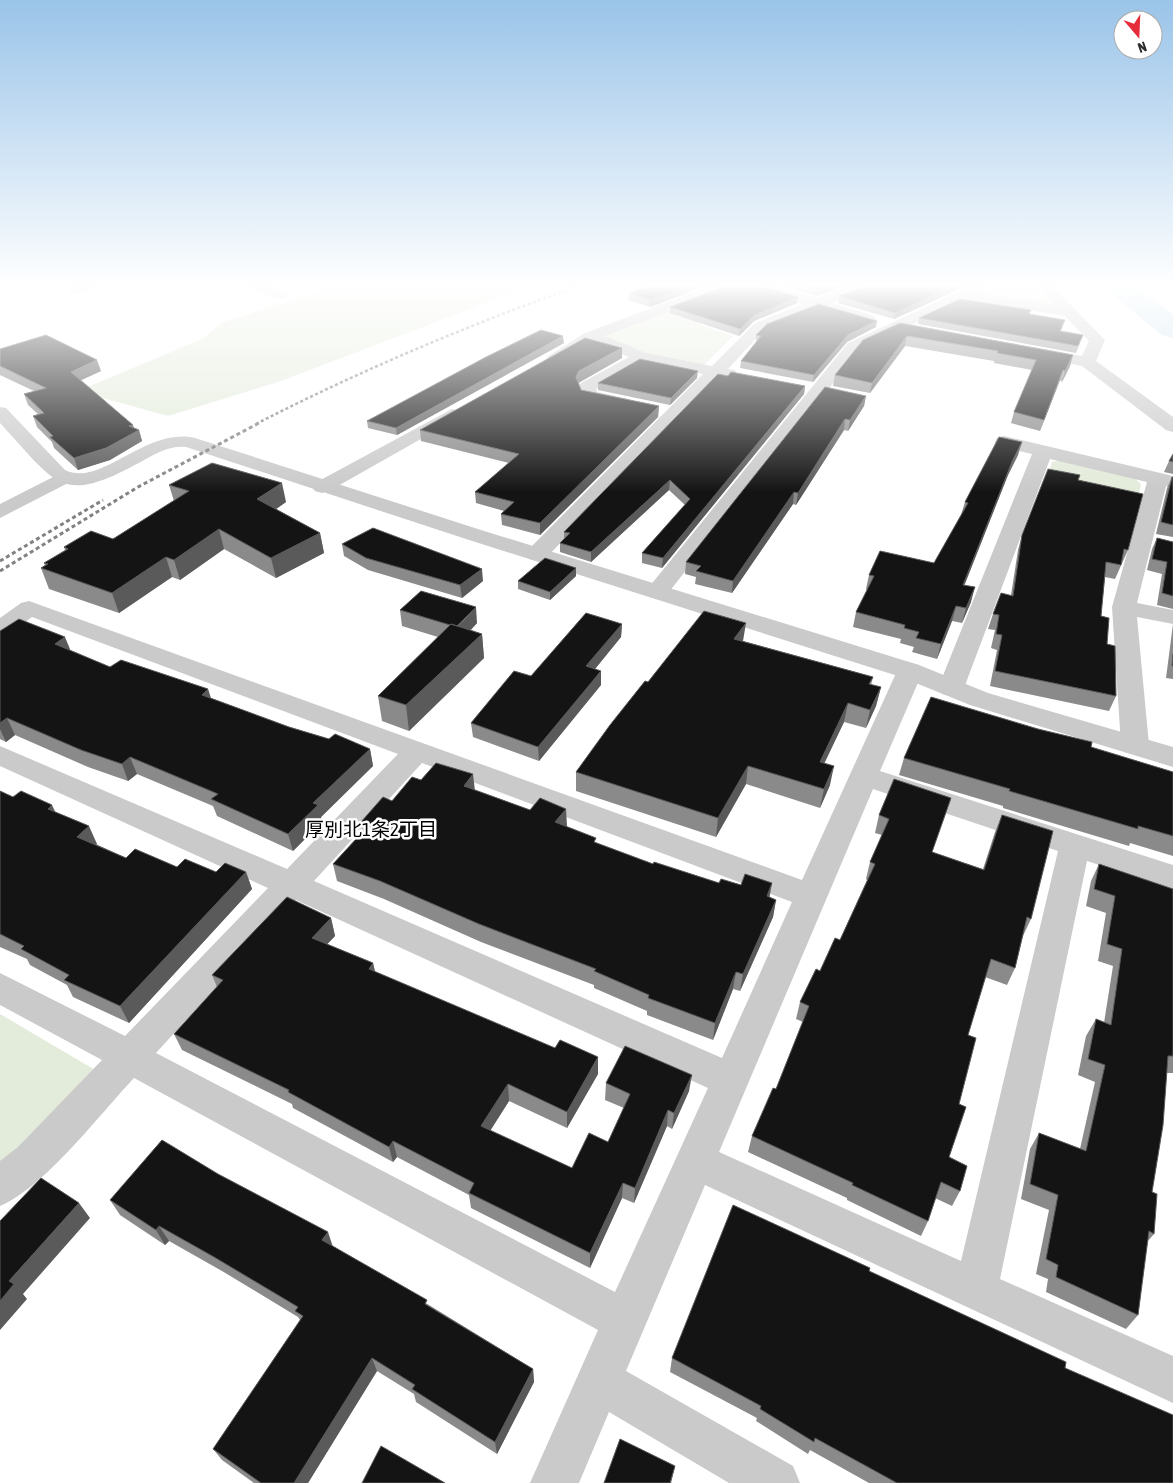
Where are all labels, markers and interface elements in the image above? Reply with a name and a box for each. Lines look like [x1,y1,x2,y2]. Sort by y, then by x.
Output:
north arrow [1113,10,1163,60]
text: N [1136,38,1149,56]
district label: 厚別北1条2丁目 [305,818,437,840]

